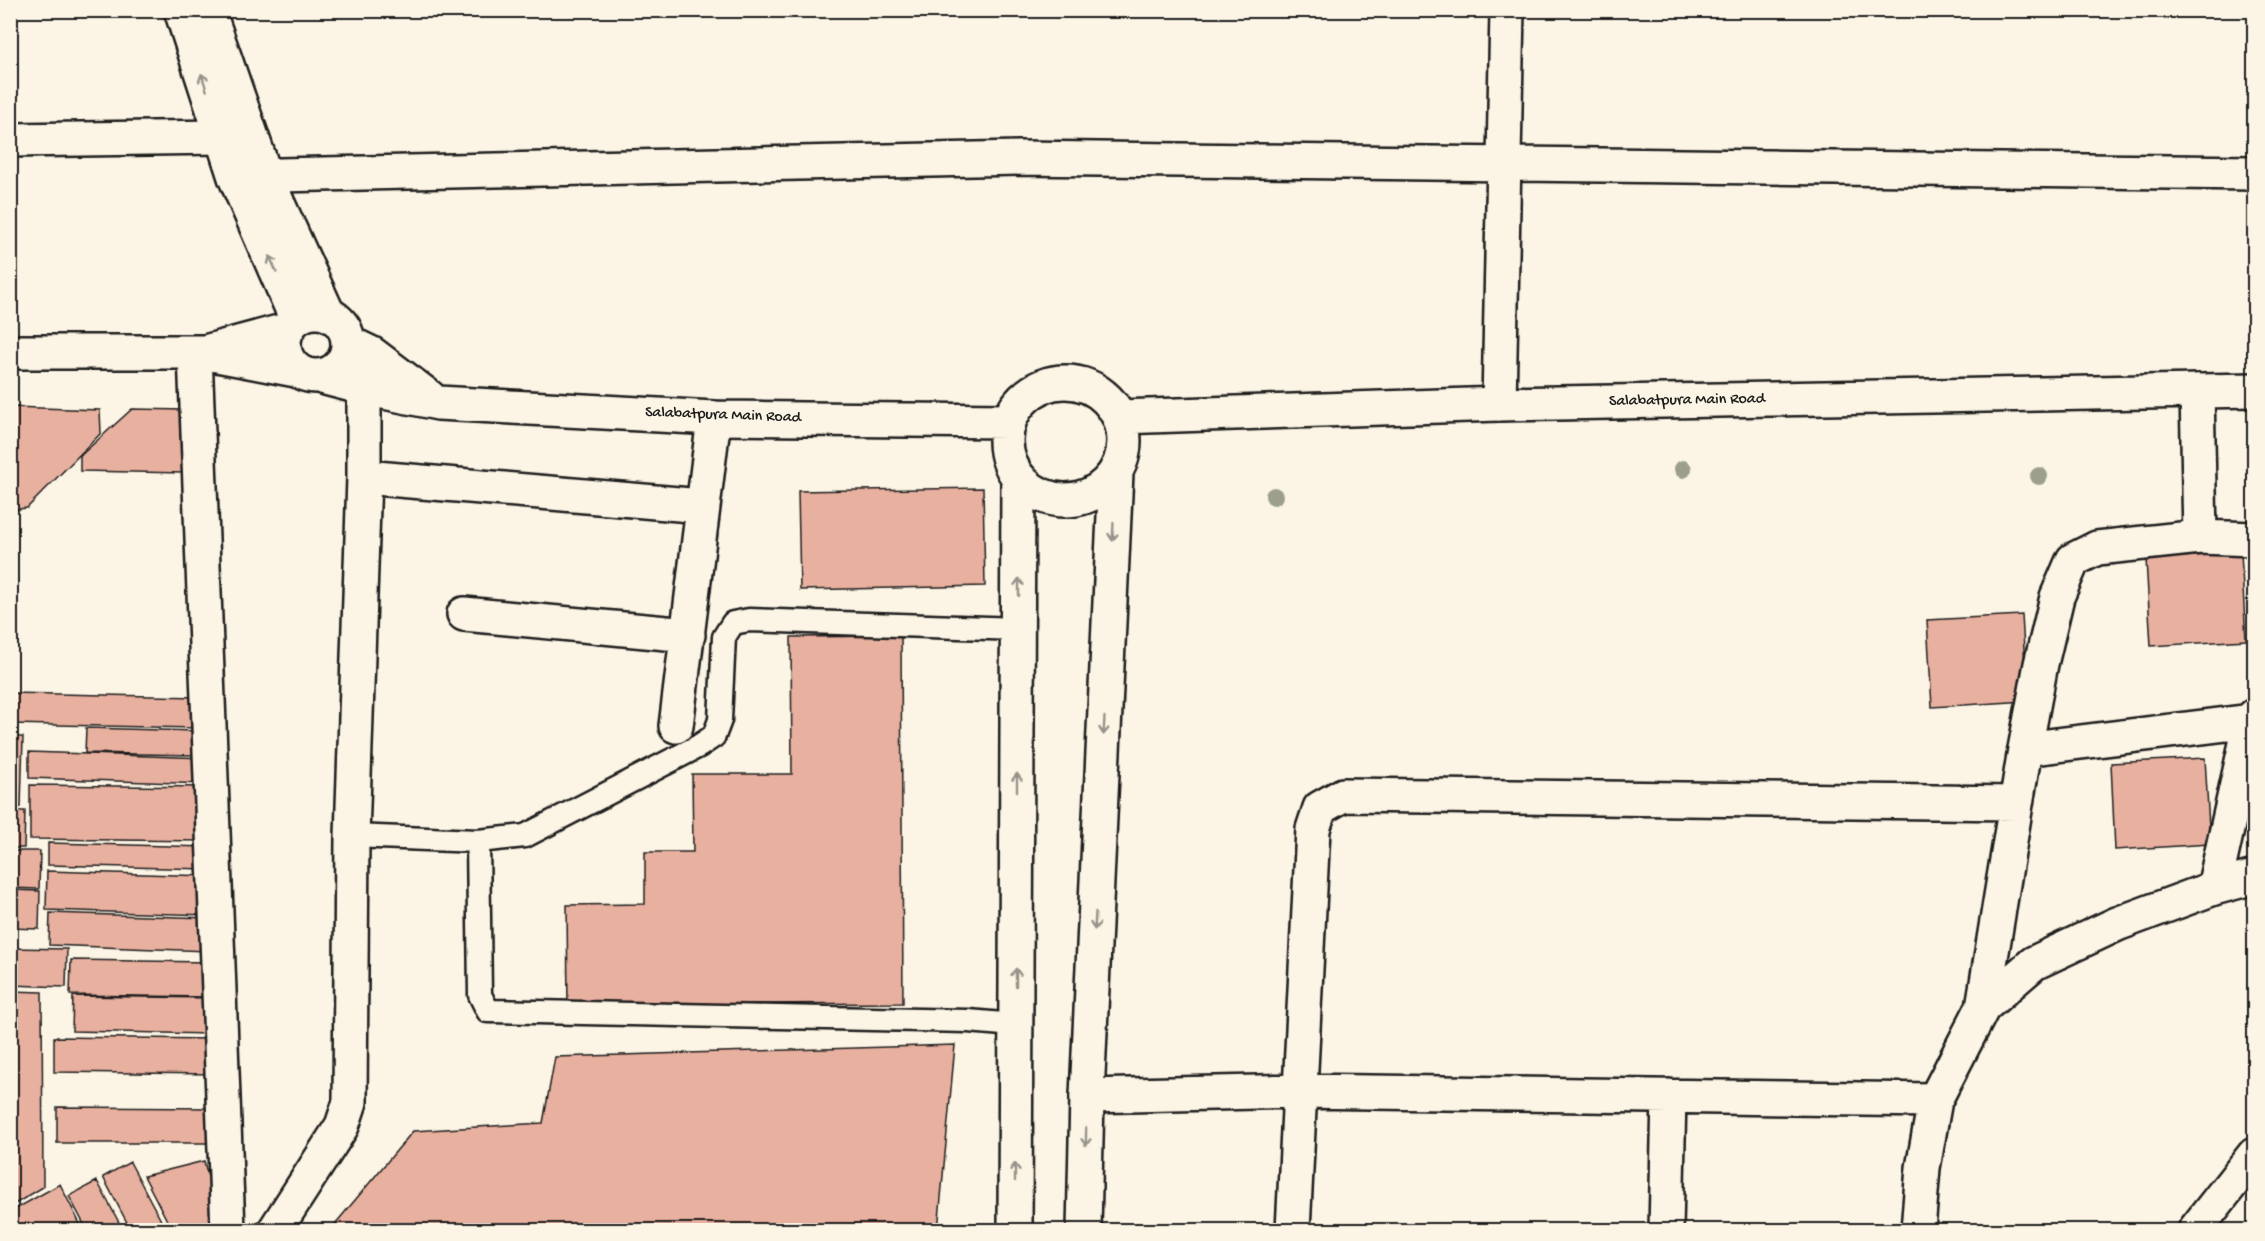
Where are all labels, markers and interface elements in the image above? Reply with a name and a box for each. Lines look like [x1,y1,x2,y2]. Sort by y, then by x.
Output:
one-way arrow [198,73,209,92]
one-way arrow [266,255,277,273]
street label: Salabatpura Main Road [1609,390,1767,412]
street label: Salabatpura Main Road [645,404,803,428]
one-way arrow [1108,521,1119,541]
one-way arrow [1013,578,1025,598]
one-way arrow [1099,716,1110,736]
one-way arrow [1012,773,1023,793]
one-way arrow [1089,911,1100,931]
one-way arrow [1010,968,1022,988]
one-way arrow [1080,1126,1092,1146]
one-way arrow [1009,1163,1021,1183]

